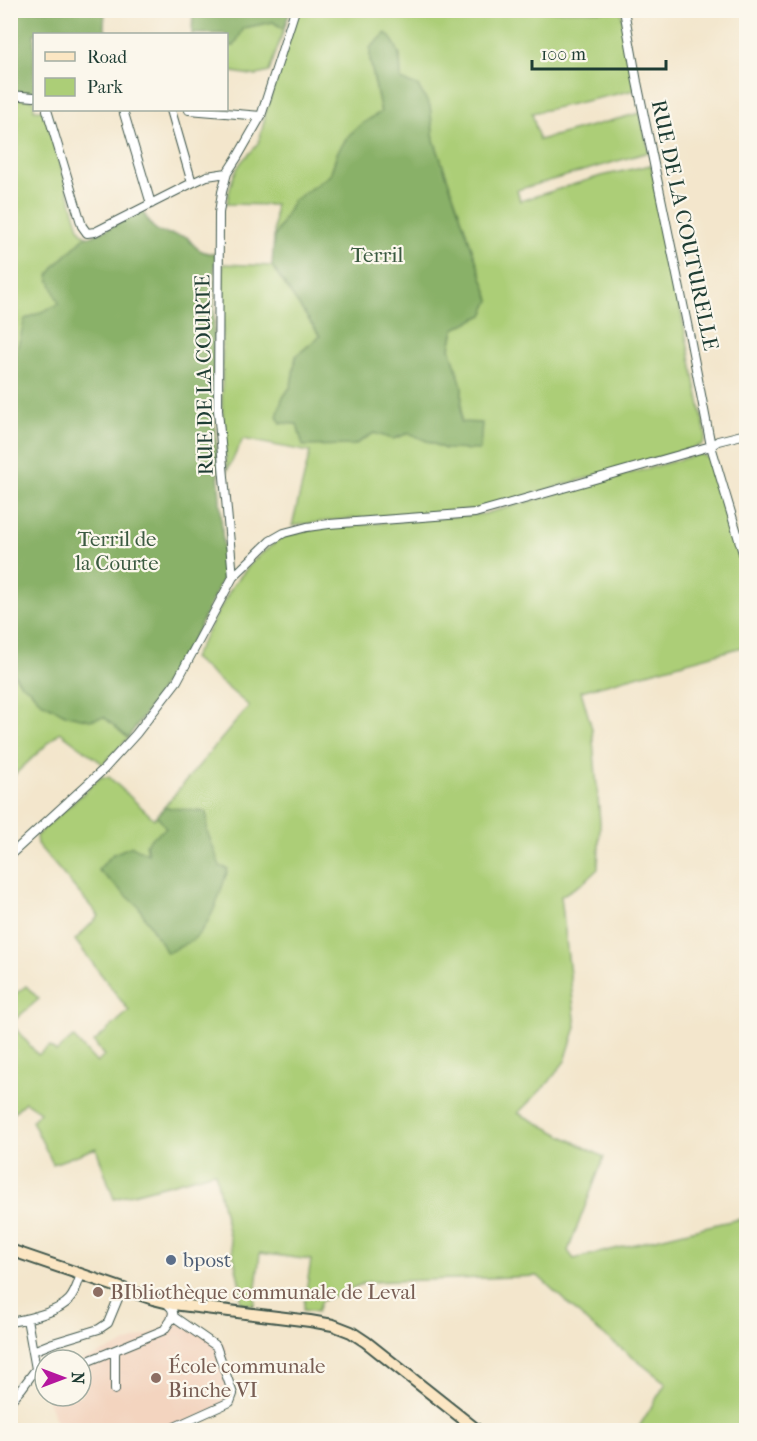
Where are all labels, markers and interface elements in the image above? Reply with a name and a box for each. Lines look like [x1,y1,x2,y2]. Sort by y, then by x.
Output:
legend [33,33,228,111]
scale bar [532,33,666,71]
text: 100 m [541,44,586,65]
text: Road [87,47,127,68]
text: Park [87,77,124,98]
street label: RUE DE LA COUTURELLE [647,98,723,353]
park label: Terril [351,243,404,267]
street label: RUE DE LA COURTE [190,274,218,476]
park label: Terril de la Courte [74,527,159,575]
place label: bpost [182,1248,232,1272]
marker: bpost [164,1253,178,1267]
place label: BIbliothèque communale de Leval [110,1280,416,1304]
marker: BIbliothèque communale de Leval [91,1285,105,1299]
north arrow [33,1348,93,1408]
place label: École communale Binche VI [168,1354,325,1402]
marker: École communale Binche VI [149,1371,163,1385]
text: N [68,1372,87,1385]

